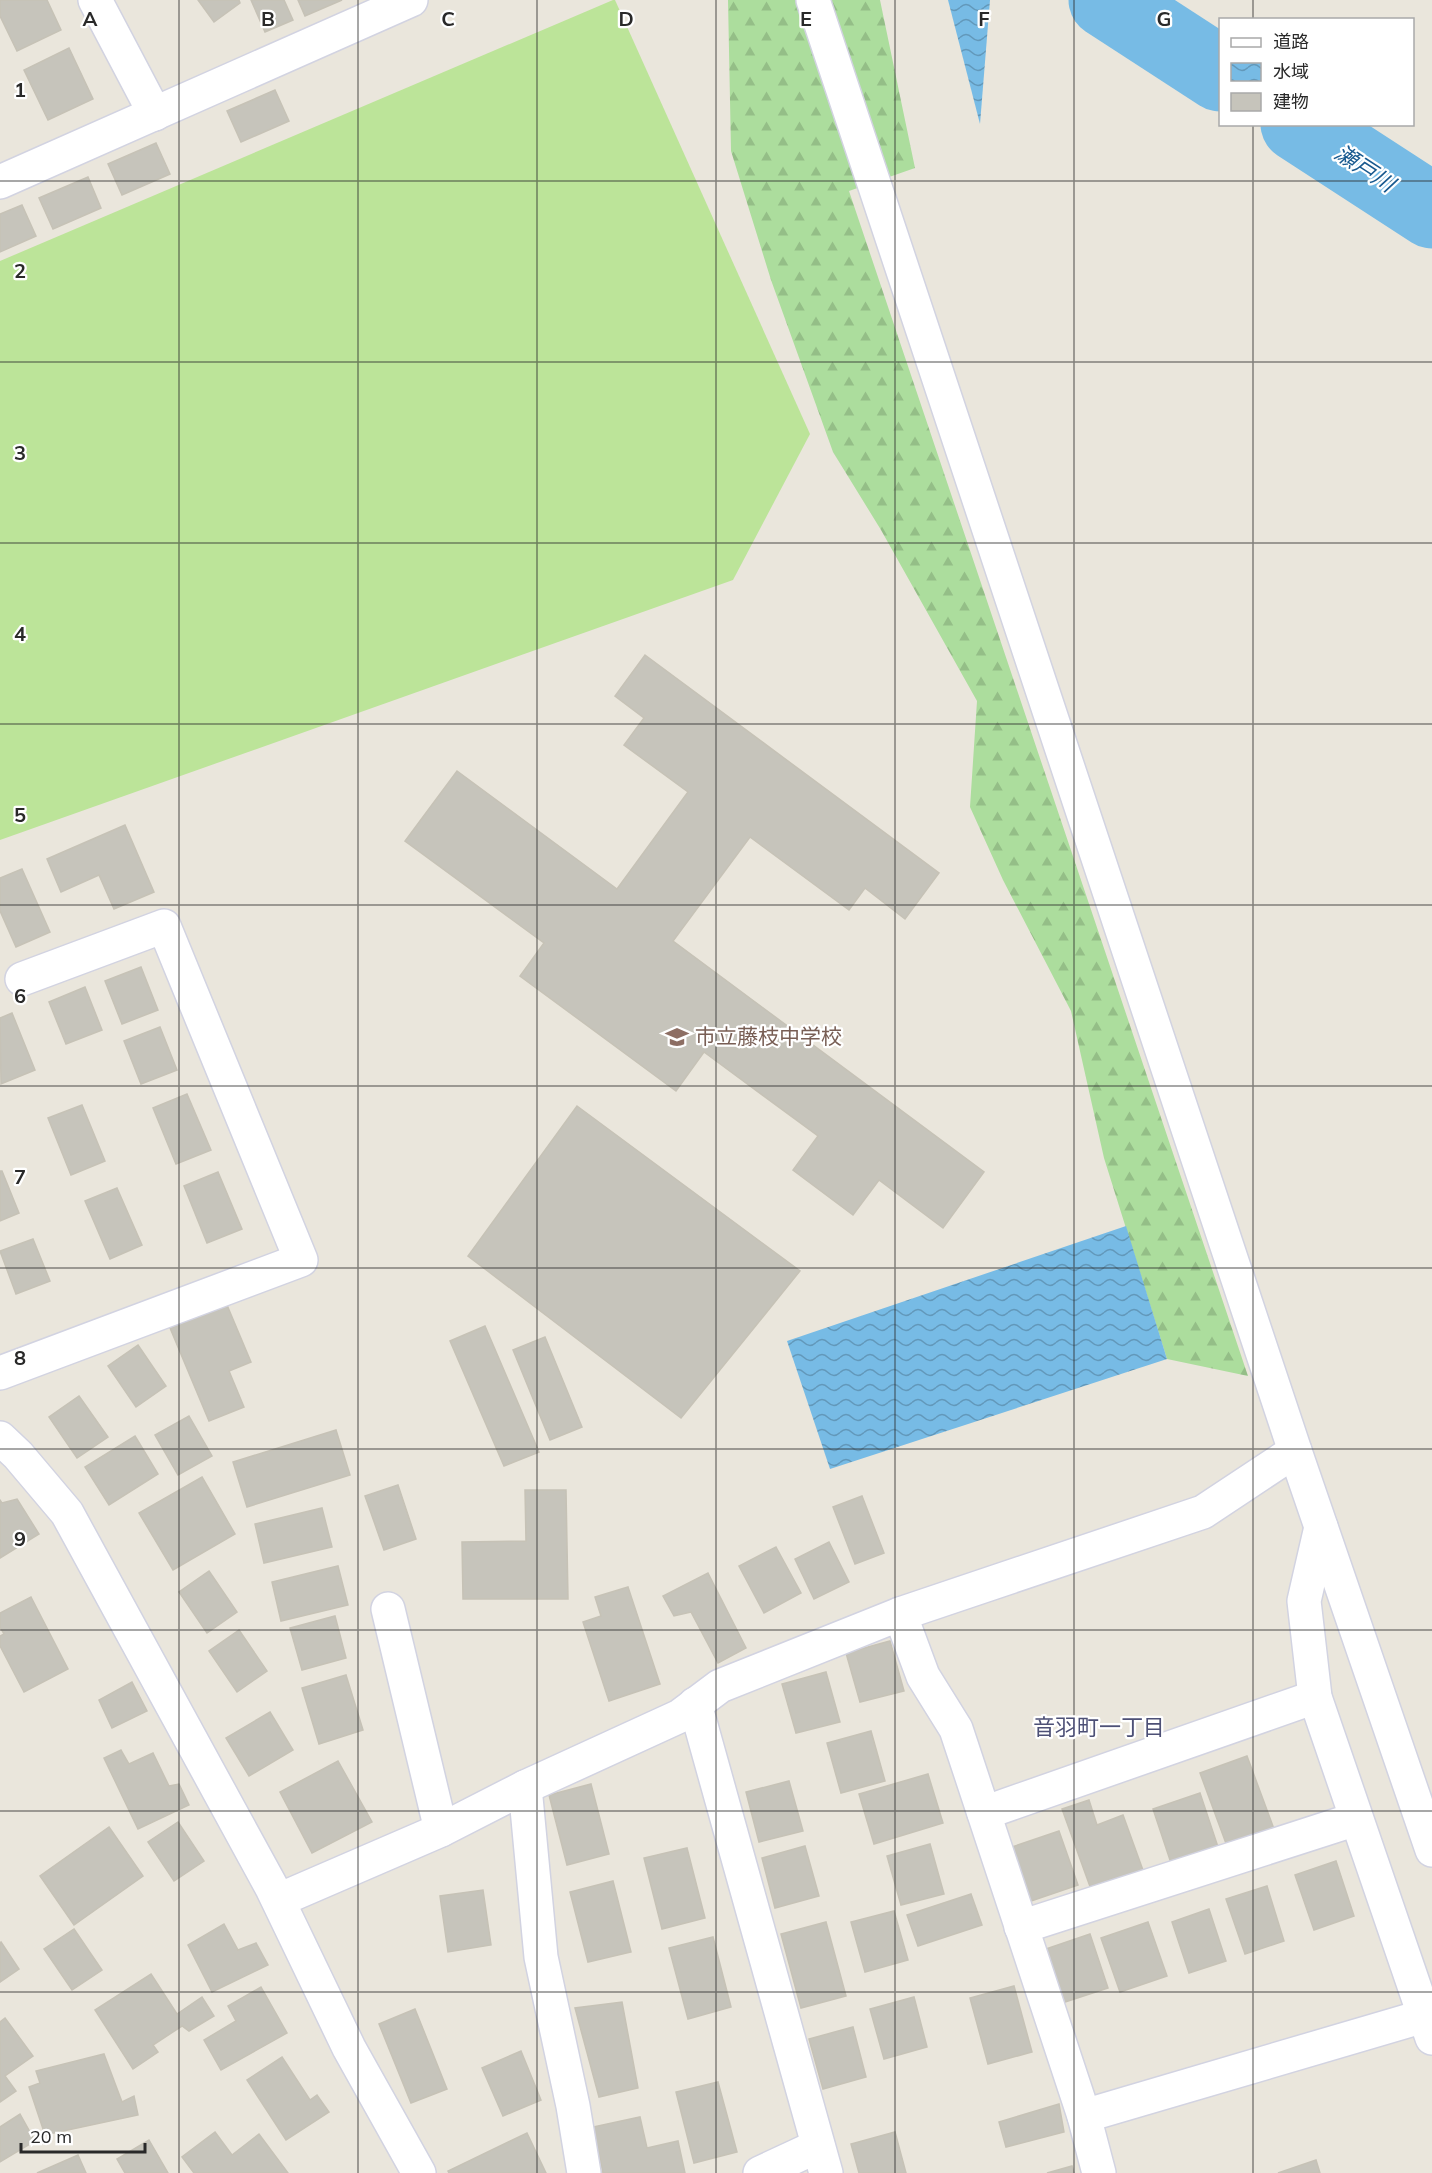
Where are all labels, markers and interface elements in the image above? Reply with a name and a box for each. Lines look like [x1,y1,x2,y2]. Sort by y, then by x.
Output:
text: A [83,6,98,31]
text: B [261,6,275,31]
text: C [441,6,455,31]
text: D [618,6,634,31]
text: E [800,6,812,31]
text: F [978,6,990,31]
text: G [1157,6,1171,31]
legend [1219,18,1414,126]
text: 道路 [1273,30,1309,53]
text: 水域 [1273,60,1309,83]
text: 1 [14,77,26,102]
text: 建物 [1273,90,1309,113]
water label: 瀬戸川 [1330,138,1402,199]
text: 2 [14,258,26,283]
text: 3 [14,440,26,465]
text: 4 [14,621,26,646]
text: 5 [14,802,26,827]
text: 6 [14,983,26,1008]
place label: 市立藤枝中学校 [695,1023,842,1049]
school or university icon: 市立藤枝中学校 [664,1024,690,1050]
text: 7 [14,1164,26,1189]
text: 8 [14,1345,26,1370]
text: 9 [14,1526,26,1551]
district label: 音羽町一丁目 [1033,1713,1165,1741]
scale bar [21,2116,146,2154]
text: 20 m [30,2125,72,2148]

